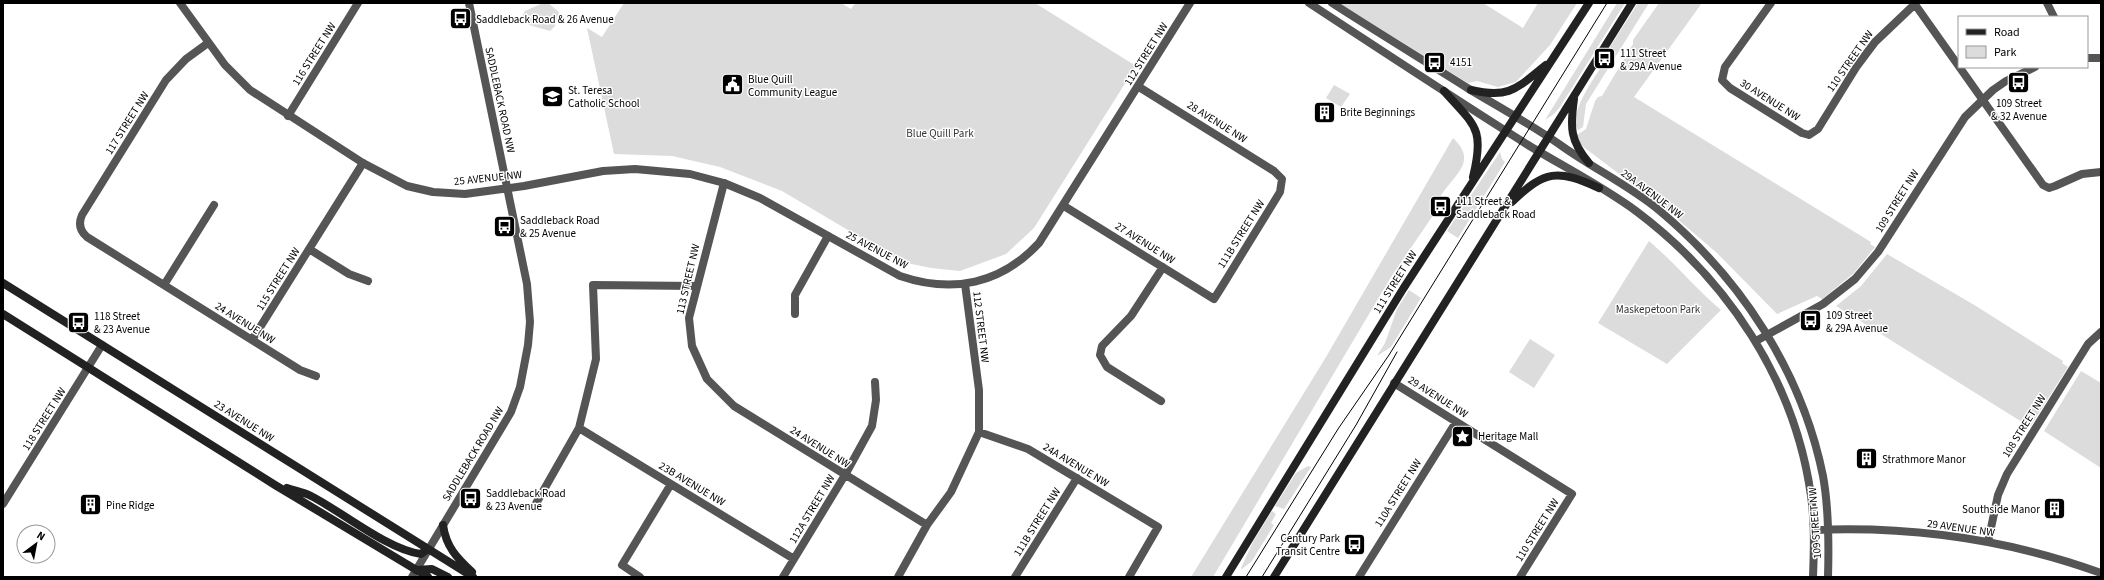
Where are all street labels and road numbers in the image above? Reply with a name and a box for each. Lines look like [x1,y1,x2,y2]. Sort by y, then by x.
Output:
street label: 116 STREET NW [289,19,340,88]
street label: 112 STREET NW [1121,19,1172,88]
street label: 110 STREET NW [1823,27,1877,95]
street label: SADDLEBACK ROAD NW [481,46,519,155]
street label: 30 AVENUE NW [1737,76,1803,125]
street label: 117 STREET NW [102,88,153,157]
street label: 28 AVENUE NW [1184,98,1250,147]
street label: 29A AVENUE NW [1618,166,1686,223]
street label: 109 STREET NW [1872,166,1923,235]
street label: 25 AVENUE NW [453,167,523,189]
street label: 111B STREET NW [1214,197,1268,271]
street label: 27 AVENUE NW [1112,219,1178,268]
street label: 25 AVENUE NW [843,227,911,273]
street label: 113 STREET NW [673,242,703,316]
street label: 115 STREET NW [253,244,304,313]
street label: 111 STREET NW [1370,247,1421,316]
street label: 112 STREET NW [969,290,993,364]
street label: 24 AVENUE NW [212,299,278,348]
street label: 29 AVENUE NW [1405,373,1471,422]
street label: 118 STREET NW [19,384,70,453]
street label: 108 STREET NW [1999,391,2050,460]
street label: 23 AVENUE NW [211,397,277,446]
street label: SADDLEBACK ROAD NW [439,404,507,504]
street label: 24 AVENUE NW [787,423,853,472]
street label: 24A AVENUE NW [1040,439,1112,491]
street label: 110A STREET NW [1371,456,1425,530]
street label: 23B AVENUE NW [656,458,728,510]
street label: 112A STREET NW [786,471,839,546]
street label: 111B STREET NW [1010,485,1064,559]
street label: 109 STREET NW [1805,486,1825,559]
street label: 110 STREET NW [1512,495,1563,564]
street label: 29 AVENUE NW [1926,516,1996,540]

